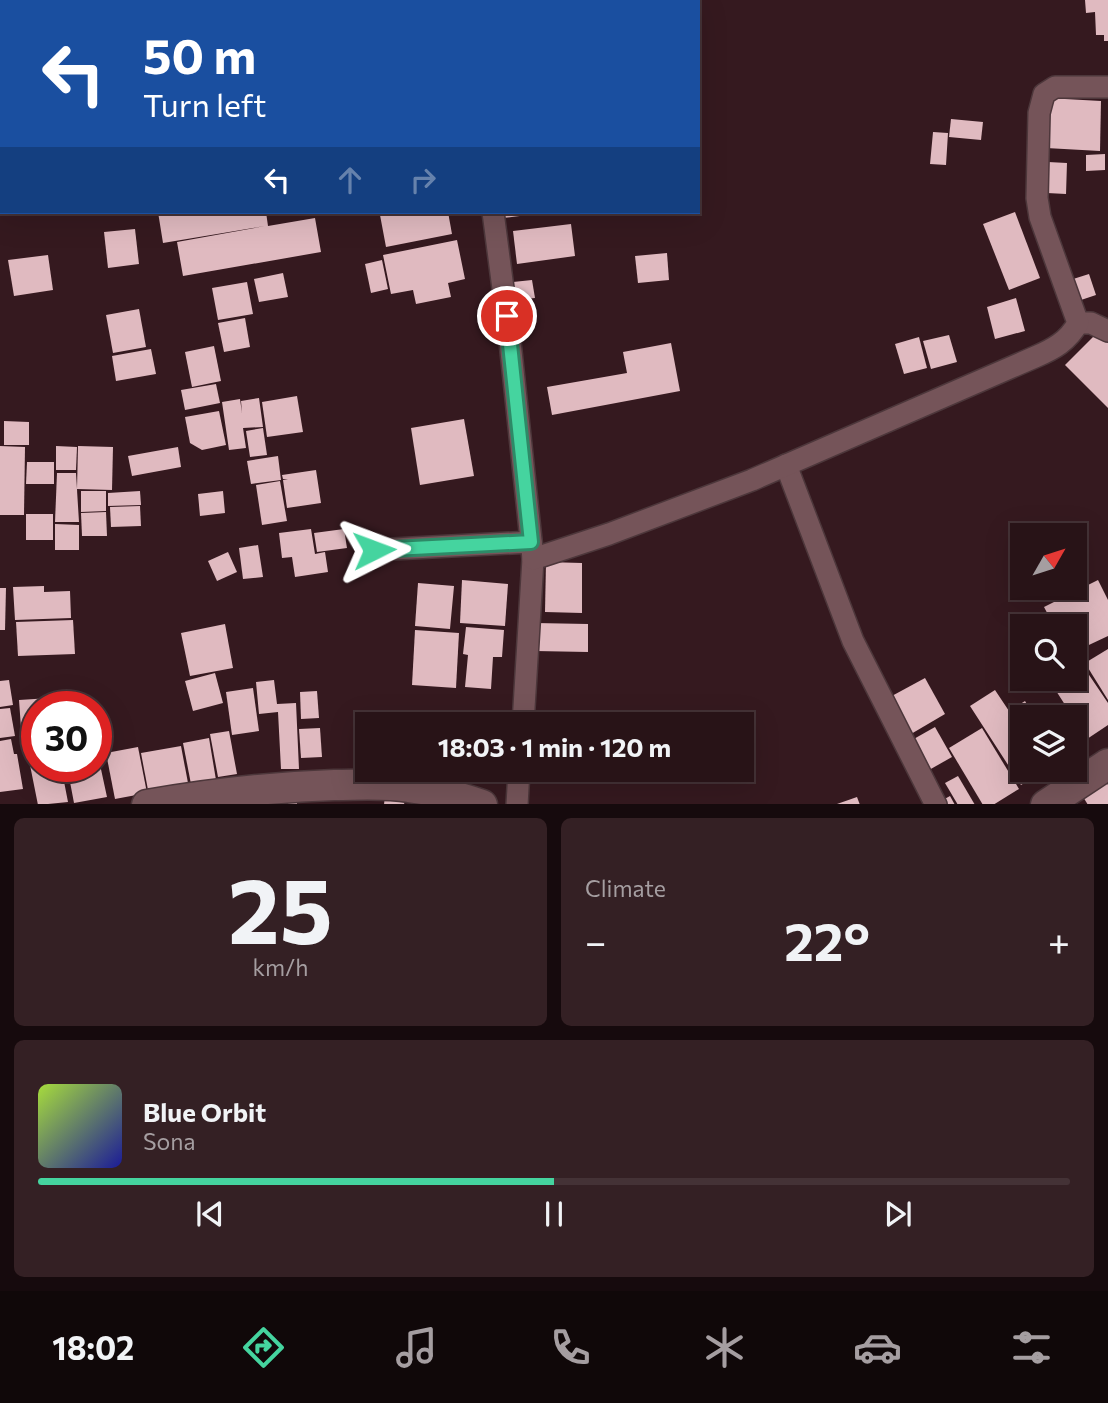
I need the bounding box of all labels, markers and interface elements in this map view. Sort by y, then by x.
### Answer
text: 50 m [143,24,256,84]
icon: left [28,28,119,119]
text: Turn left [143,84,267,124]
icon: left [258,161,296,199]
icon: ahead [331,161,369,199]
icon: right [404,161,442,199]
pin [477,286,537,346]
icon: arrive [488,297,526,335]
position arrow [337,513,411,587]
north arrow [1010,523,1087,600]
map controls [1010,523,1087,782]
button: search [1010,614,1087,691]
speed limit sign: 30 [21,691,112,782]
button: layers [1010,705,1087,782]
text: 18:03 · 1 min · 120 m [438,731,671,762]
text: 25 [228,851,333,963]
text: Climate [585,874,666,902]
text: 22° [784,908,870,972]
text: − [585,917,607,964]
text: + [1048,917,1070,964]
text: km/h [253,953,308,981]
text: Blue Orbit [143,1096,266,1127]
text: Sona [143,1127,195,1155]
icon: previous [191,1195,229,1233]
icon: pause [535,1195,573,1233]
icon: next [879,1195,917,1233]
icon: directions [239,1323,288,1372]
icon: music [392,1323,441,1372]
icon: phone [546,1323,595,1372]
icon: climate [700,1323,749,1372]
icon: car [853,1323,902,1372]
icon: filters [1007,1323,1056,1372]
text: 18:02 [52,1327,134,1367]

